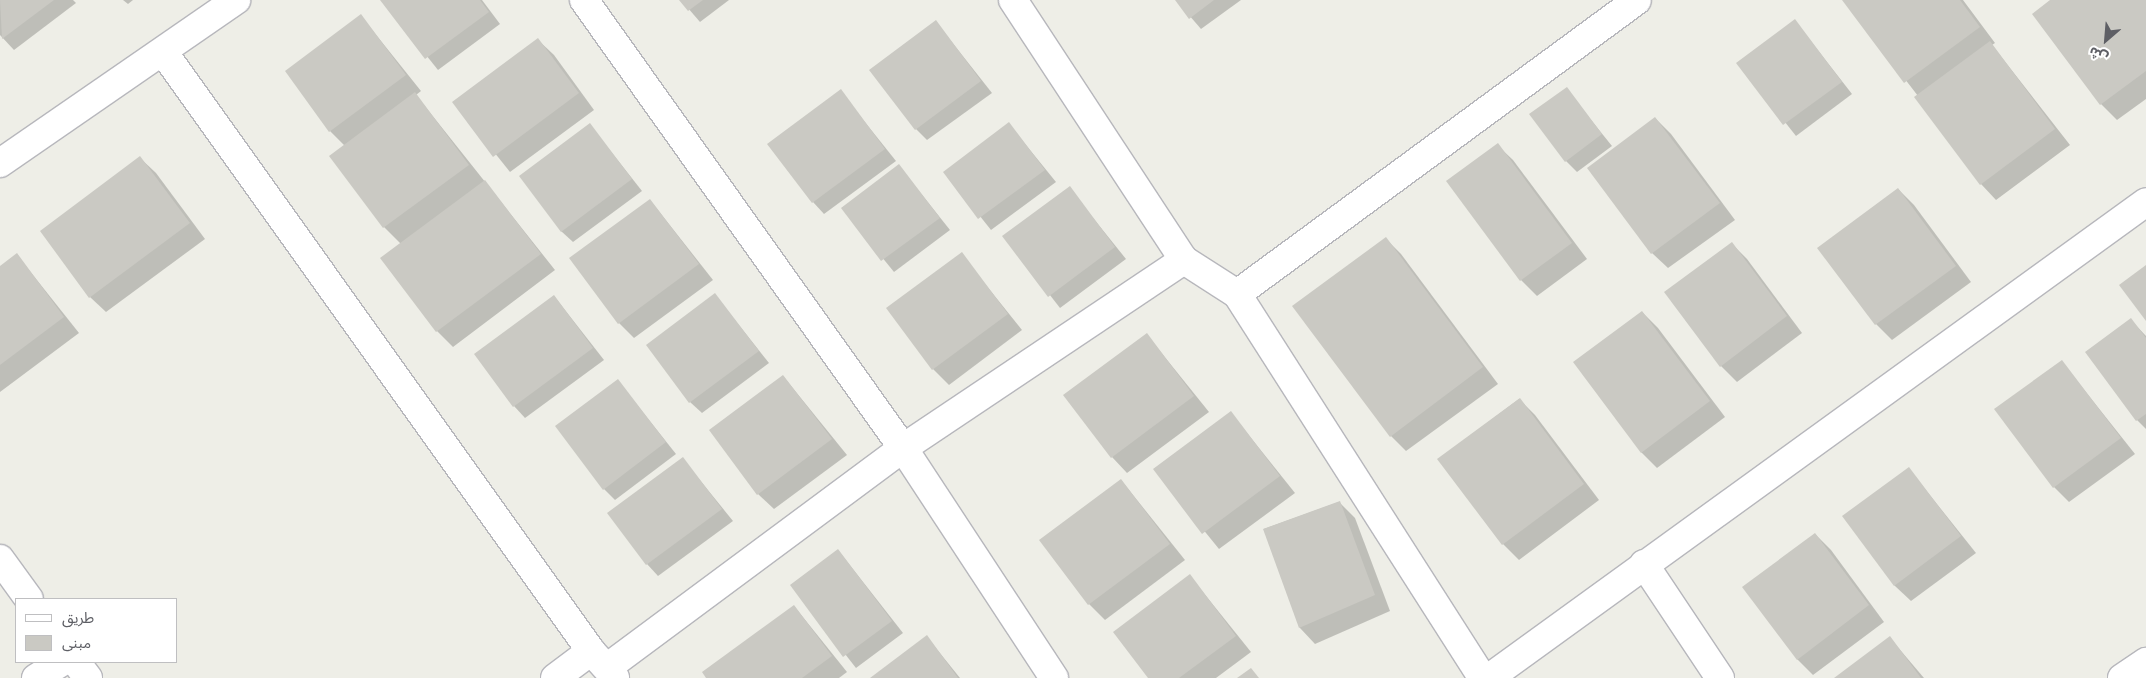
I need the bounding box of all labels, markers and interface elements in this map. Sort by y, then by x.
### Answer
north arrow [2081,15,2131,65]
text: ش [2087,42,2111,66]
legend [15,598,178,663]
text: طريق [62,610,94,629]
text: مبنى [62,635,91,654]

